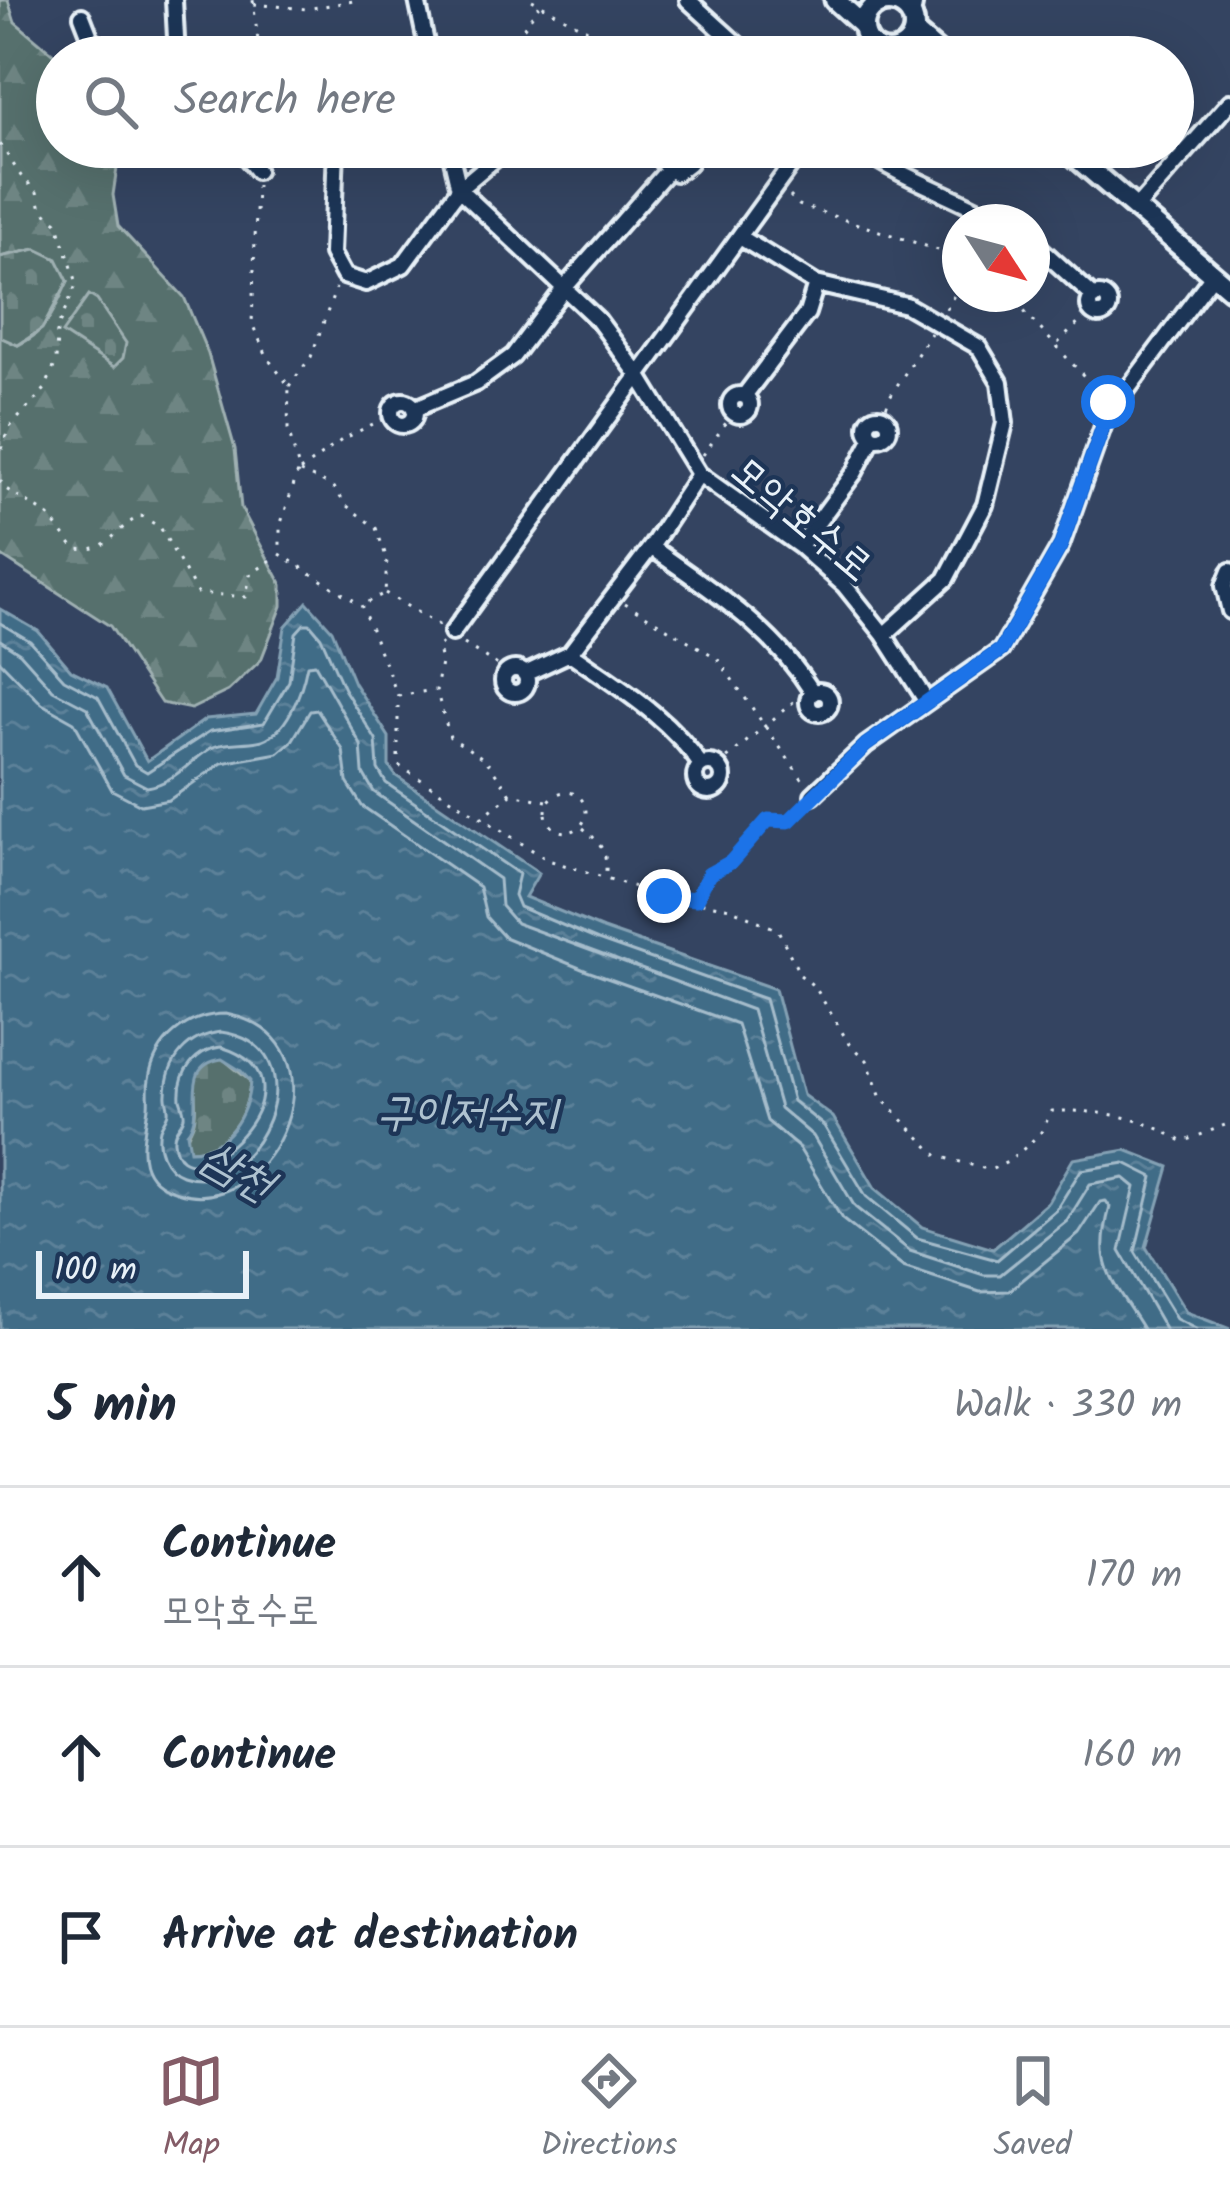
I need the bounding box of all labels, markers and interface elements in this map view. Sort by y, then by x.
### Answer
search box [36,36,1194,168]
text: Search here [174,66,396,138]
icon: search [78,69,144,135]
north arrow [942,204,1050,312]
route start [1081,375,1135,429]
street label: 모악호수로 [714,440,887,600]
route end [637,869,691,923]
water label: 구이저수지 [376,1079,562,1151]
water label: 삼천 [188,1123,290,1224]
scale bar [36,1245,249,1298]
text: 100 m [54,1245,137,1298]
text: 5 min [48,1367,177,1448]
text: Walk · 330 m [954,1376,1182,1438]
text: Continue [162,1510,336,1582]
icon: ahead [48,1544,114,1610]
text: 170 m [1086,1546,1182,1608]
text: 모악호수로 [162,1582,319,1644]
text: Continue [162,1721,336,1793]
icon: ahead [48,1724,114,1790]
text: 160 m [1082,1726,1182,1788]
text: Arrive at destination [162,1901,578,1973]
icon: arrive [48,1904,114,1970]
tab: Map [158,2048,224,2173]
tab: Directions [540,2048,677,2173]
tab: Saved [994,2048,1072,2173]

